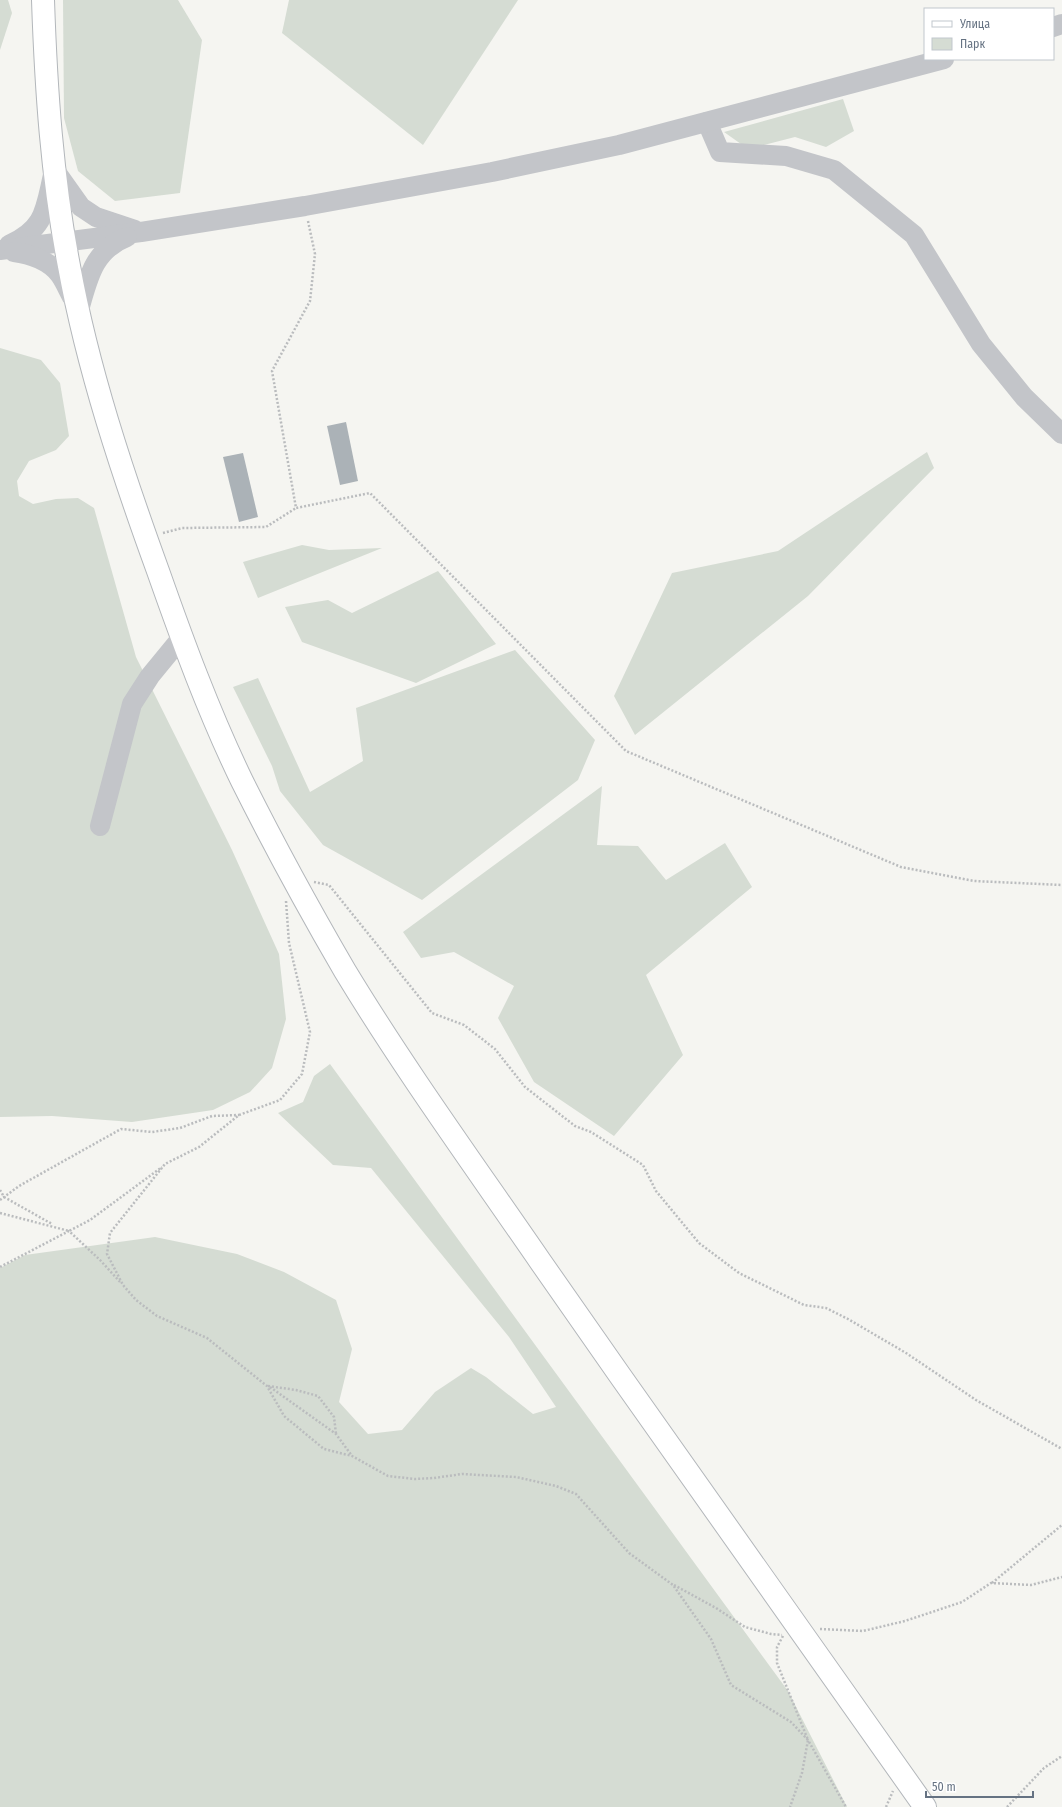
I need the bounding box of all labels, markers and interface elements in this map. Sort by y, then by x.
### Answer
legend [924,8,1054,60]
text: Улица [959,17,990,31]
text: Парк [960,37,986,51]
scale bar [926,1773,1033,1799]
text: 50 m [932,1780,956,1794]

